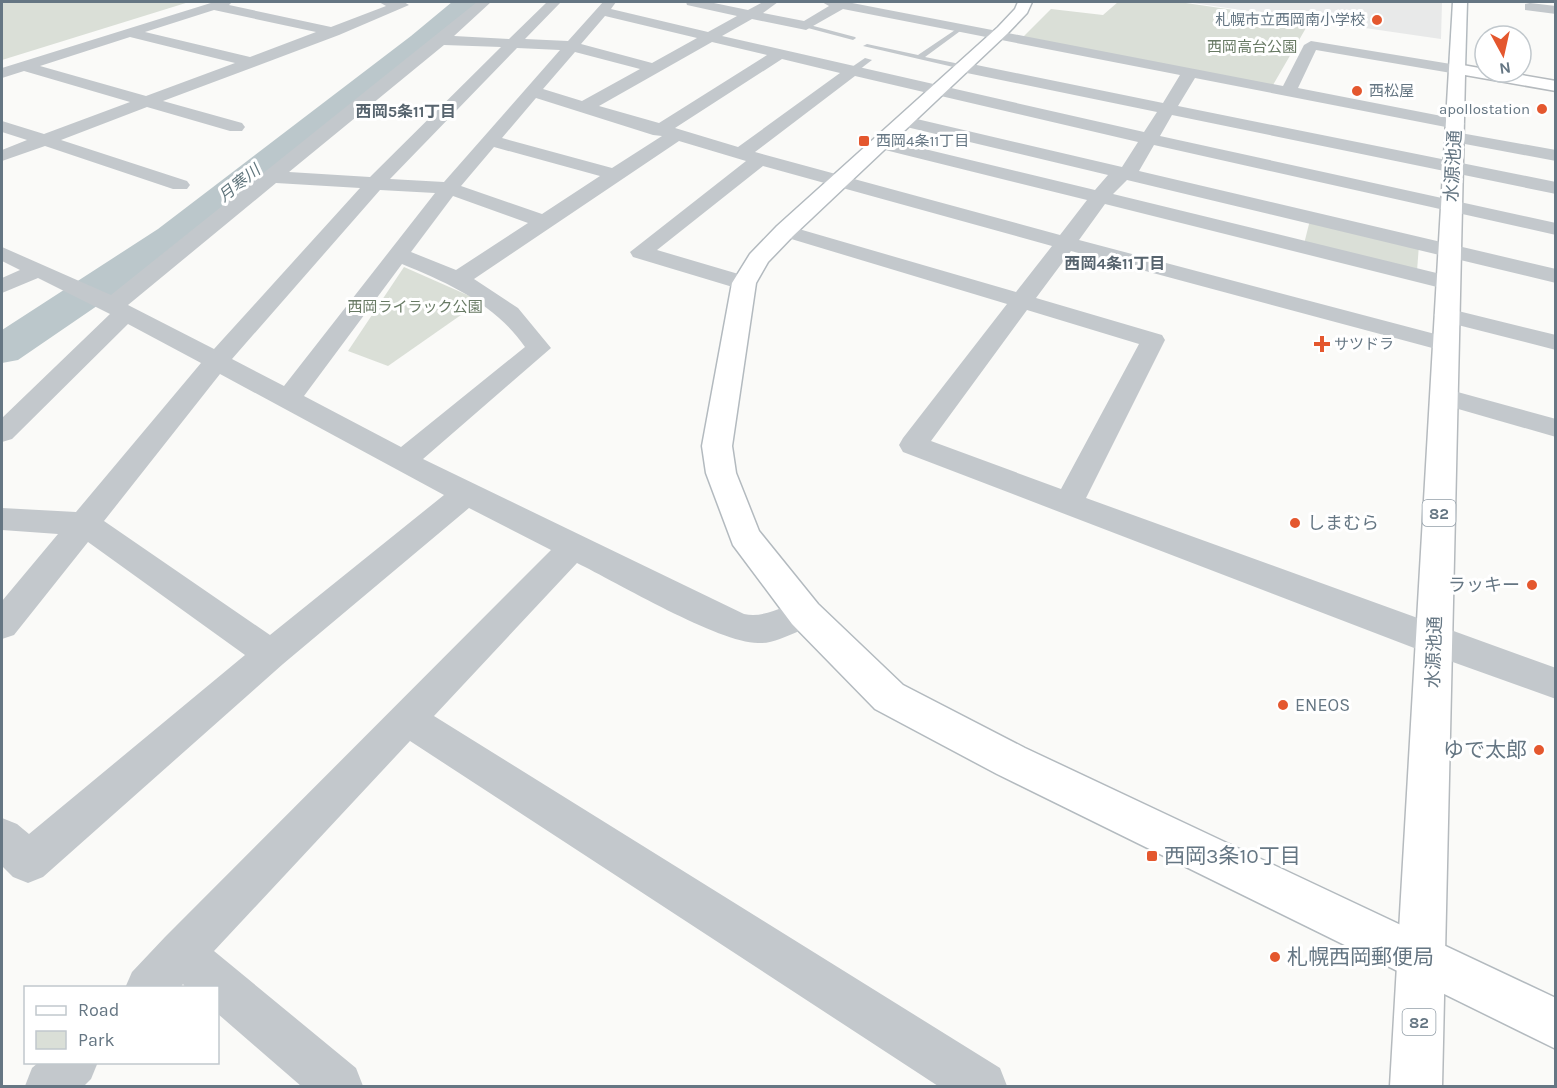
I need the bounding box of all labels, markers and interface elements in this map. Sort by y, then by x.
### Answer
place label: 札幌市立西岡南小学校 [1215,11,1365,29]
marker: 札幌市立西岡南小学校 [1370,13,1384,27]
north arrow [1473,24,1533,84]
park label: 西岡高台公園 [1207,38,1297,56]
text: N [1498,58,1512,79]
place label: 西松屋 [1369,82,1414,100]
marker: 西松屋 [1350,84,1364,98]
place label: apollostation [1439,100,1530,118]
district label: 西岡5条11丁目 [356,102,456,121]
marker: apollostation [1535,102,1549,116]
street label: 水源池通 [1440,129,1466,203]
place label: 西岡4条11丁目 [876,132,969,150]
marker: 西岡4条11丁目 [857,134,871,148]
water label: 月寒川 [214,159,265,205]
district label: 西岡4条11丁目 [1065,254,1165,273]
park label: 西岡ライラック公園 [347,298,483,316]
place label: サツドラ [1334,335,1394,353]
marker: サツドラ [1315,337,1329,351]
road number: 82 [1422,500,1456,526]
place label: しまむら [1307,512,1379,534]
marker: しまむら [1288,516,1302,530]
place label: ラッキー [1448,574,1520,596]
marker: ラッキー [1525,578,1539,592]
street label: 水源池通 [1422,616,1446,688]
place label: ENEOS [1295,694,1350,716]
marker: ENEOS [1276,698,1290,712]
place label: ゆで太郎 [1443,738,1527,762]
marker: ゆで太郎 [1532,743,1546,757]
place label: 西岡3条10丁目 [1164,844,1301,868]
marker: 西岡3条10丁目 [1145,849,1159,863]
place label: 札幌西岡郵便局 [1287,945,1434,969]
marker: 札幌西岡郵便局 [1268,950,1282,964]
legend [24,986,219,1064]
text: Road [78,999,119,1021]
road number: 82 [1402,1009,1436,1035]
text: Park [78,1029,115,1051]

